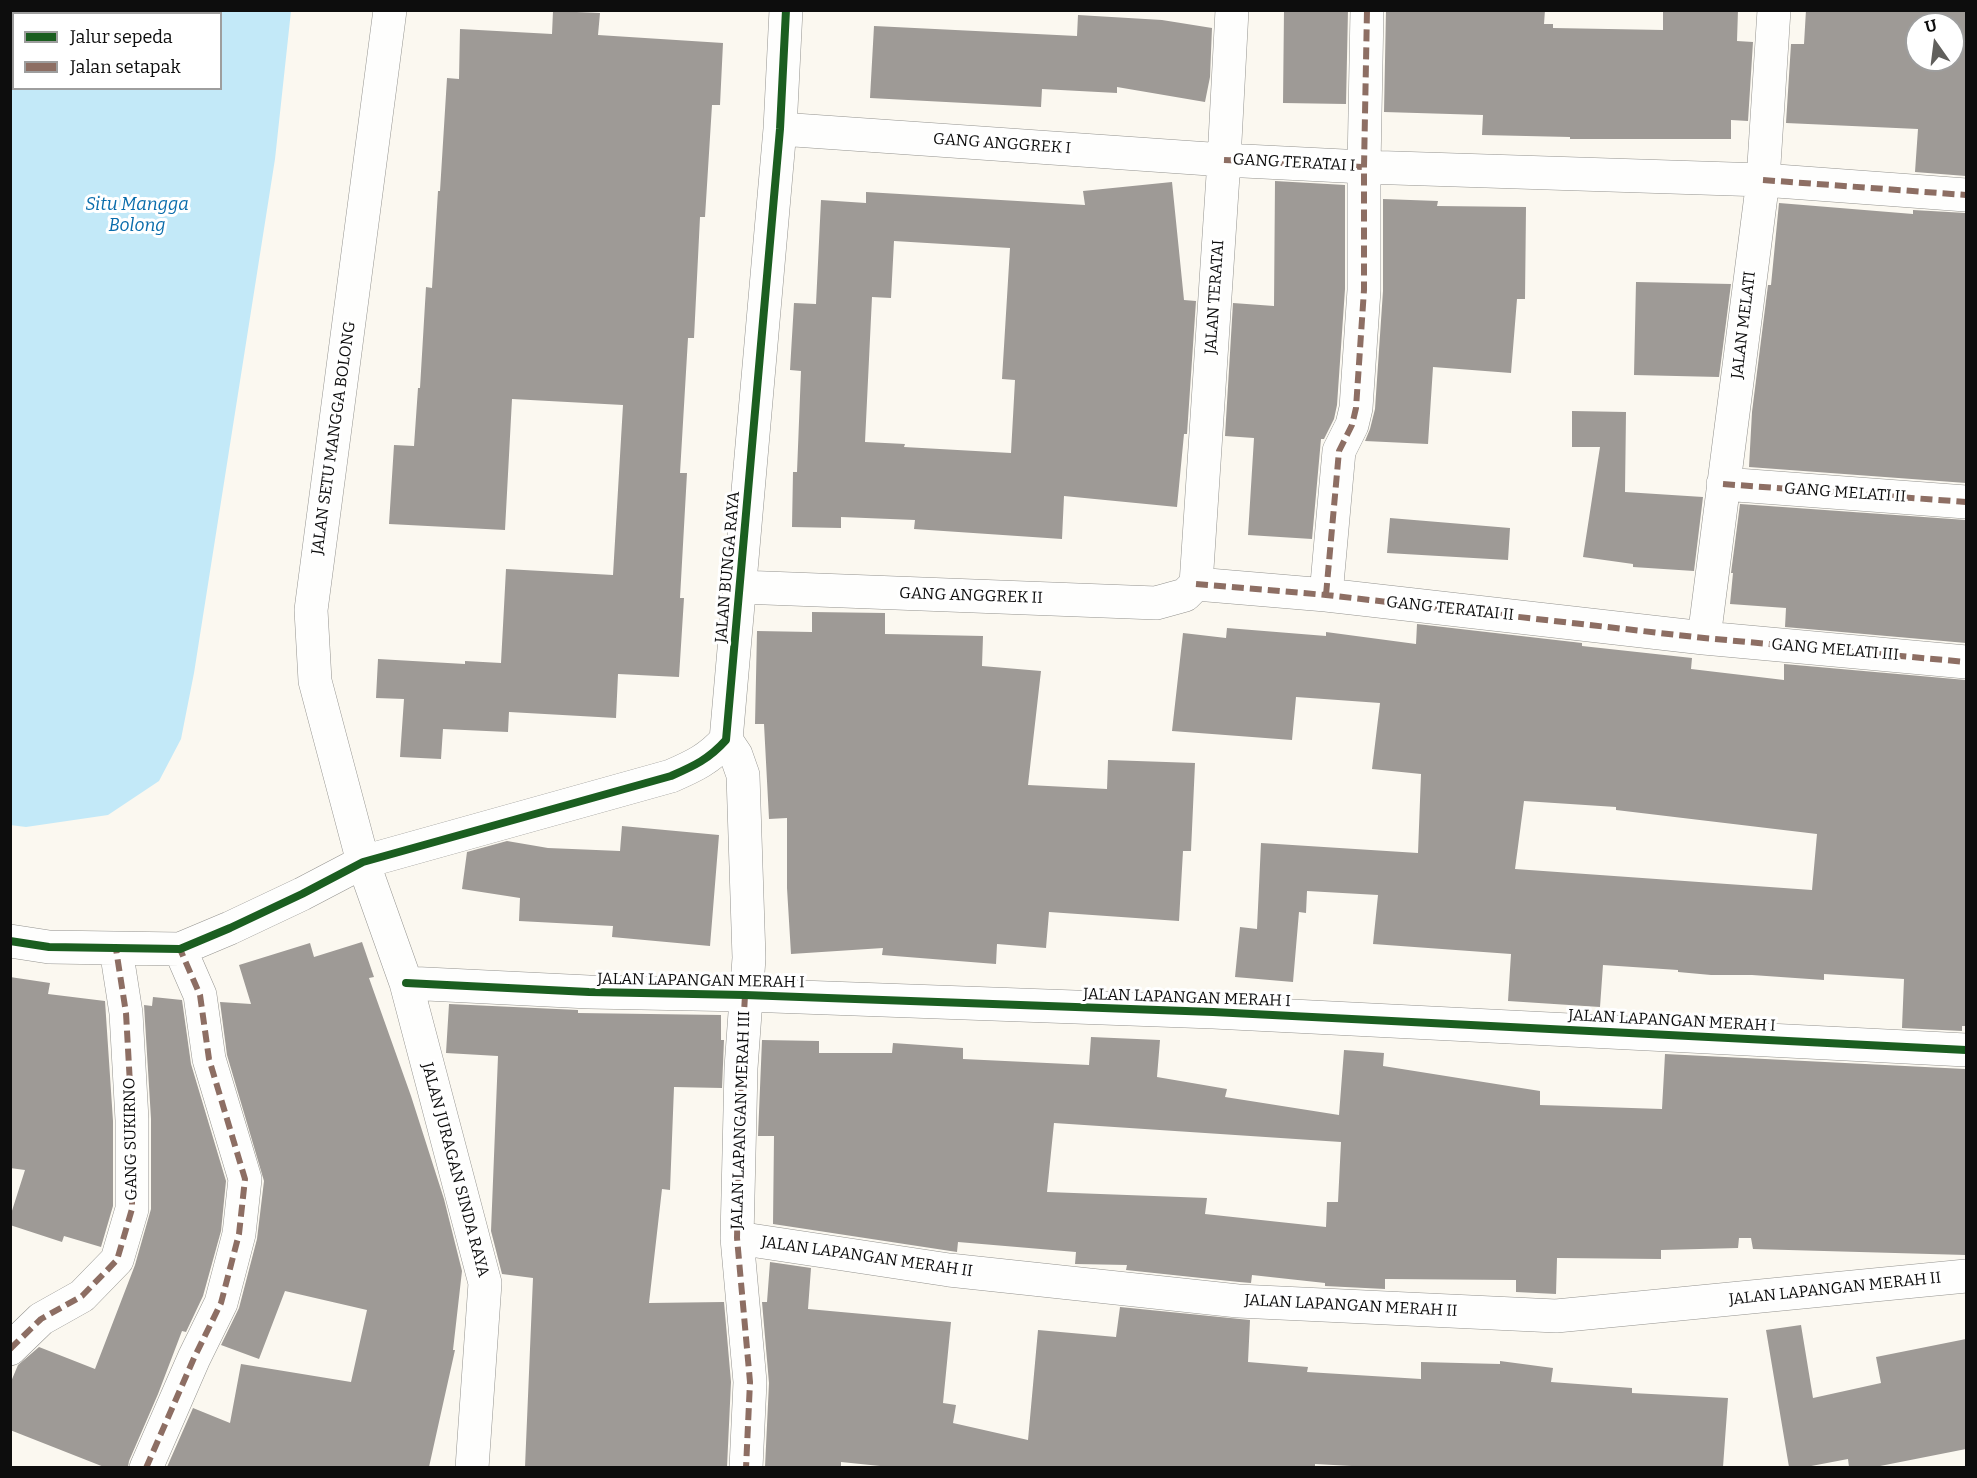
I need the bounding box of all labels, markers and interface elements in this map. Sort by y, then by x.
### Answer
legend [12,12,222,90]
north arrow [1905,12,1965,72]
text: U [1923,15,1939,37]
text: Jalur sepeda [70,26,173,48]
text: Jalan setapak [70,56,181,78]
street label: GANG ANGGREK I [933,130,1071,158]
street label: GANG TERATAI I [1232,150,1356,176]
water label: Situ Mangga Bolong [85,194,189,236]
street label: JALAN TERATAI [1201,239,1229,355]
street label: JALAN MELATI [1728,270,1760,380]
street label: JALAN SETU MANGGA BOLONG [308,320,360,556]
street label: GANG MELATI II [1783,479,1907,507]
street label: JALAN BUNGA RAYA [712,490,744,644]
street label: GANG ANGGREK II [899,584,1043,608]
street label: GANG TERATAI II [1385,593,1515,625]
street label: GANG MELATI III [1771,635,1899,665]
street label: JALAN LAPANGAN MERAH I [597,970,805,992]
street label: JALAN LAPANGAN MERAH I [1083,985,1291,1011]
street label: JALAN LAPANGAN MERAH I [1568,1006,1776,1036]
street label: JALAN LAPANGAN MERAH III [728,1010,754,1230]
street label: JALAN JURAGAN SINDA RAYA [417,1061,493,1279]
street label: GANG SUKIRNO [120,1077,142,1201]
street label: JALAN LAPANGAN MERAH II [760,1233,974,1281]
street label: JALAN LAPANGAN MERAH II [1728,1268,1942,1310]
street label: JALAN LAPANGAN MERAH II [1244,1291,1458,1321]

